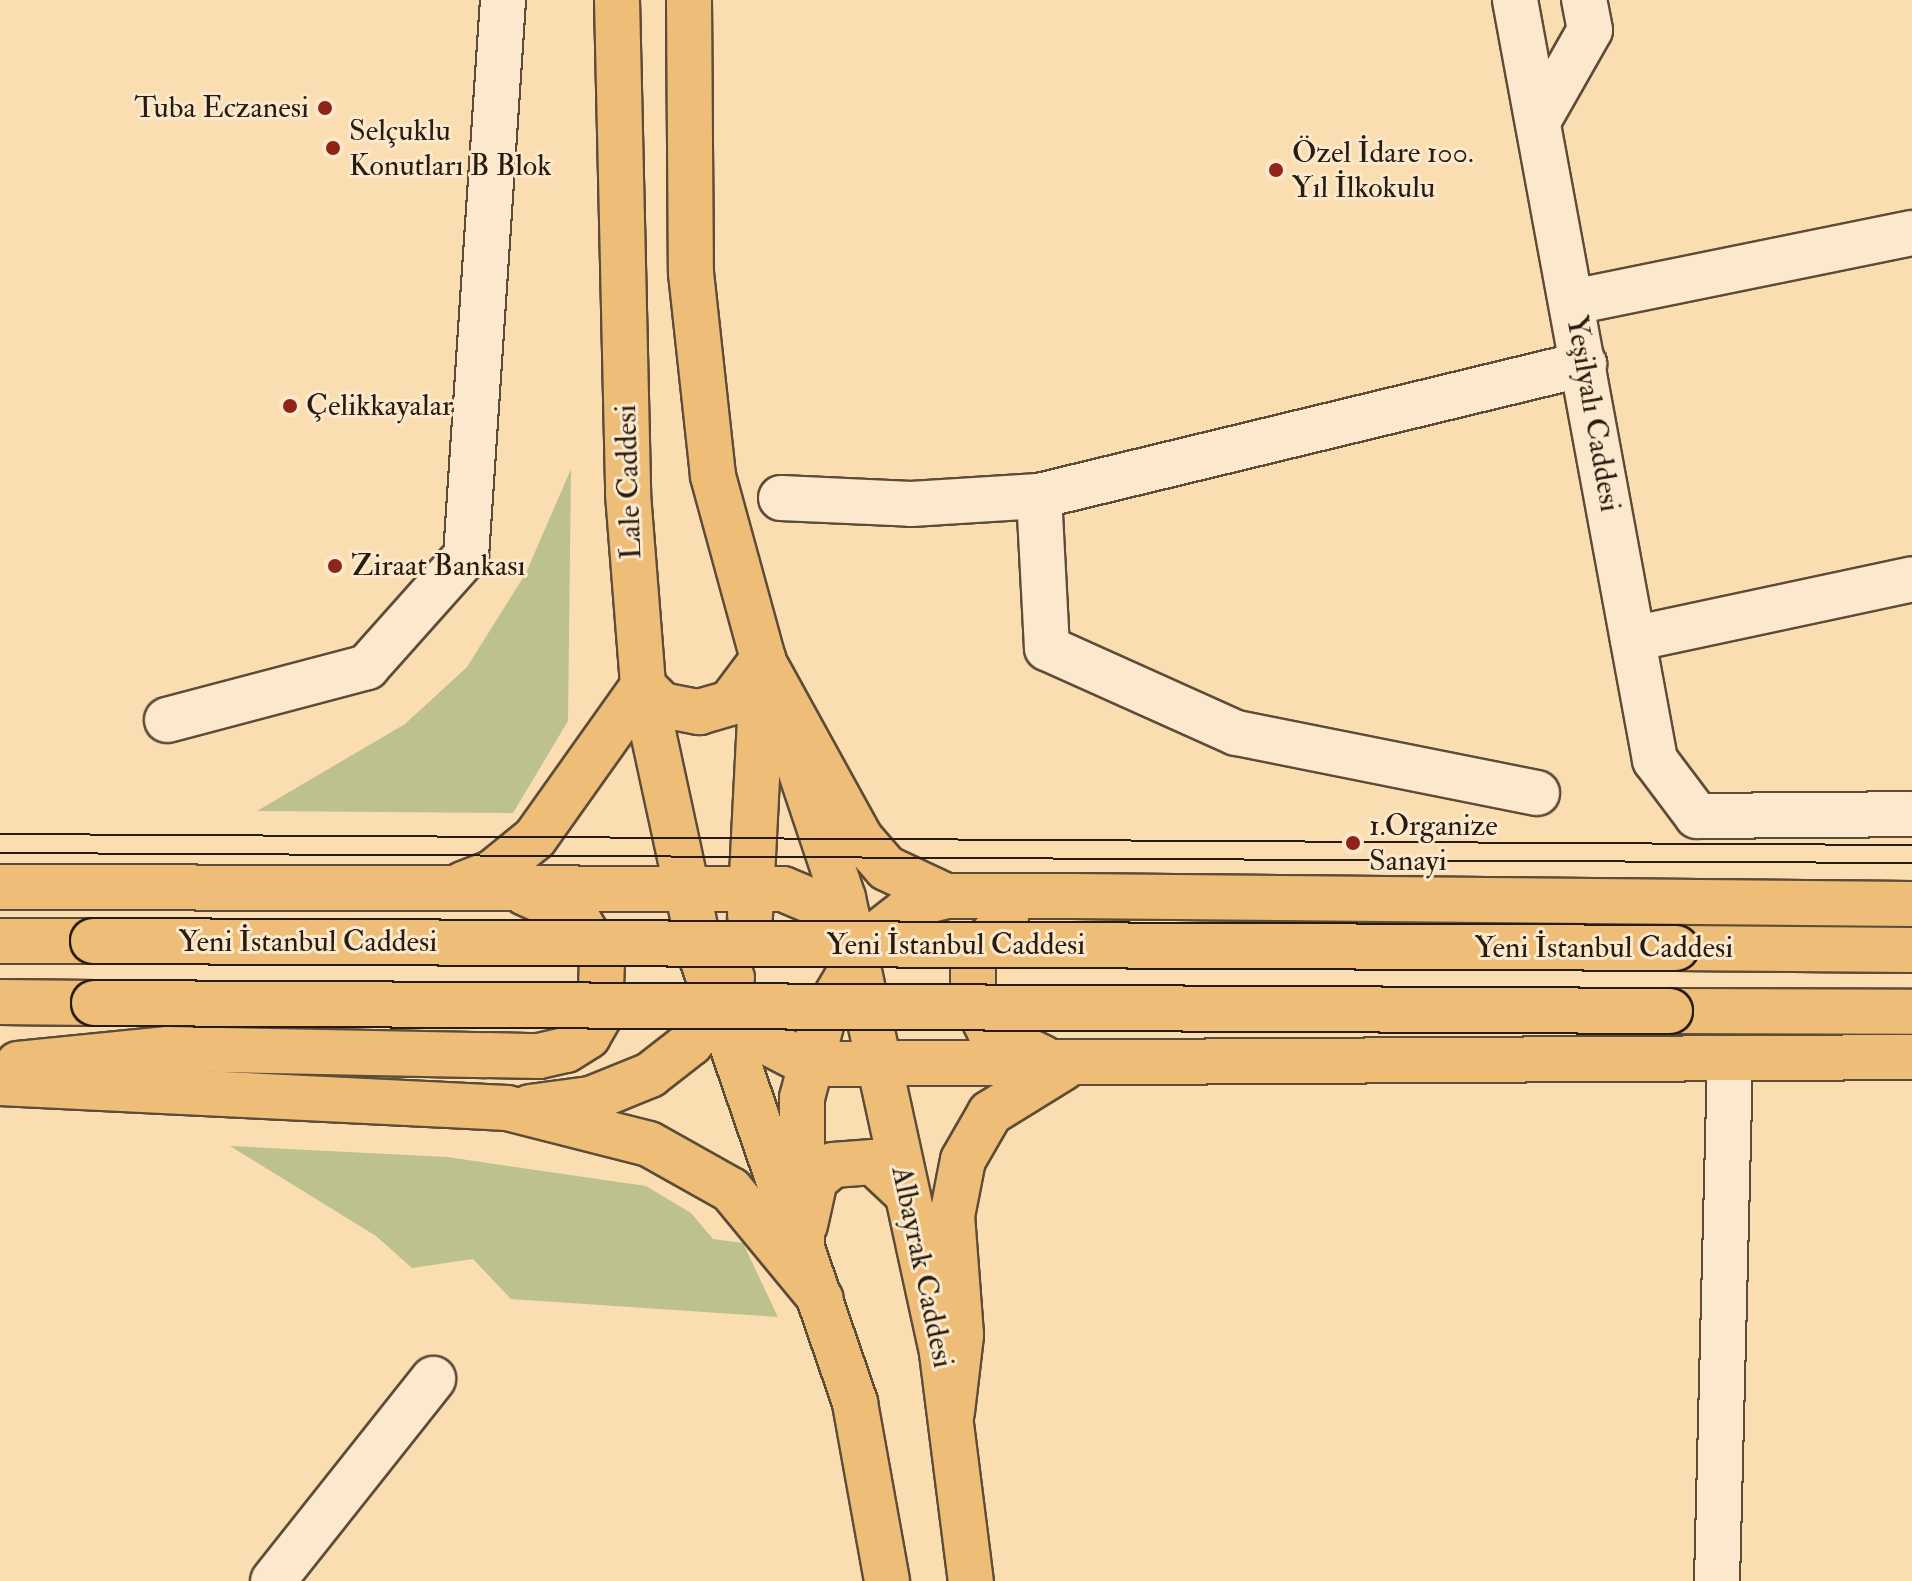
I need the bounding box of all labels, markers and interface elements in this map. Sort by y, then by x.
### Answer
place label: Tuba Eczanesi [134,90,309,126]
marker: Tuba Eczanesi [316,99,334,117]
place label: Selçuklu Konutları B Blok [349,113,552,184]
place label: Özel İdare 100. Yıl İlkokulu [1292,135,1474,206]
marker: Selçuklu Konutları B Blok [324,139,342,157]
marker: Özel İdare 100. Yıl İlkokulu [1267,161,1285,179]
street label: Yeşilyalı Caddesi [1558,313,1628,515]
place label: Çelikkayalar [306,388,453,424]
marker: Çelikkayalar [281,397,299,415]
street label: Lale Caddesi [608,404,650,560]
place label: Ziraat Bankası [351,548,526,584]
marker: Ziraat Bankası [326,557,344,575]
place label: 1.Organize Sanayi [1369,808,1498,878]
marker: 1.Organize Sanayi [1344,834,1362,852]
street label: Yeni İstanbul Caddesi [179,924,437,960]
street label: Yeni İstanbul Caddesi [827,927,1085,963]
street label: Yeni İstanbul Caddesi [1475,930,1733,966]
street label: Albayrak Caddesi [883,1163,961,1371]

